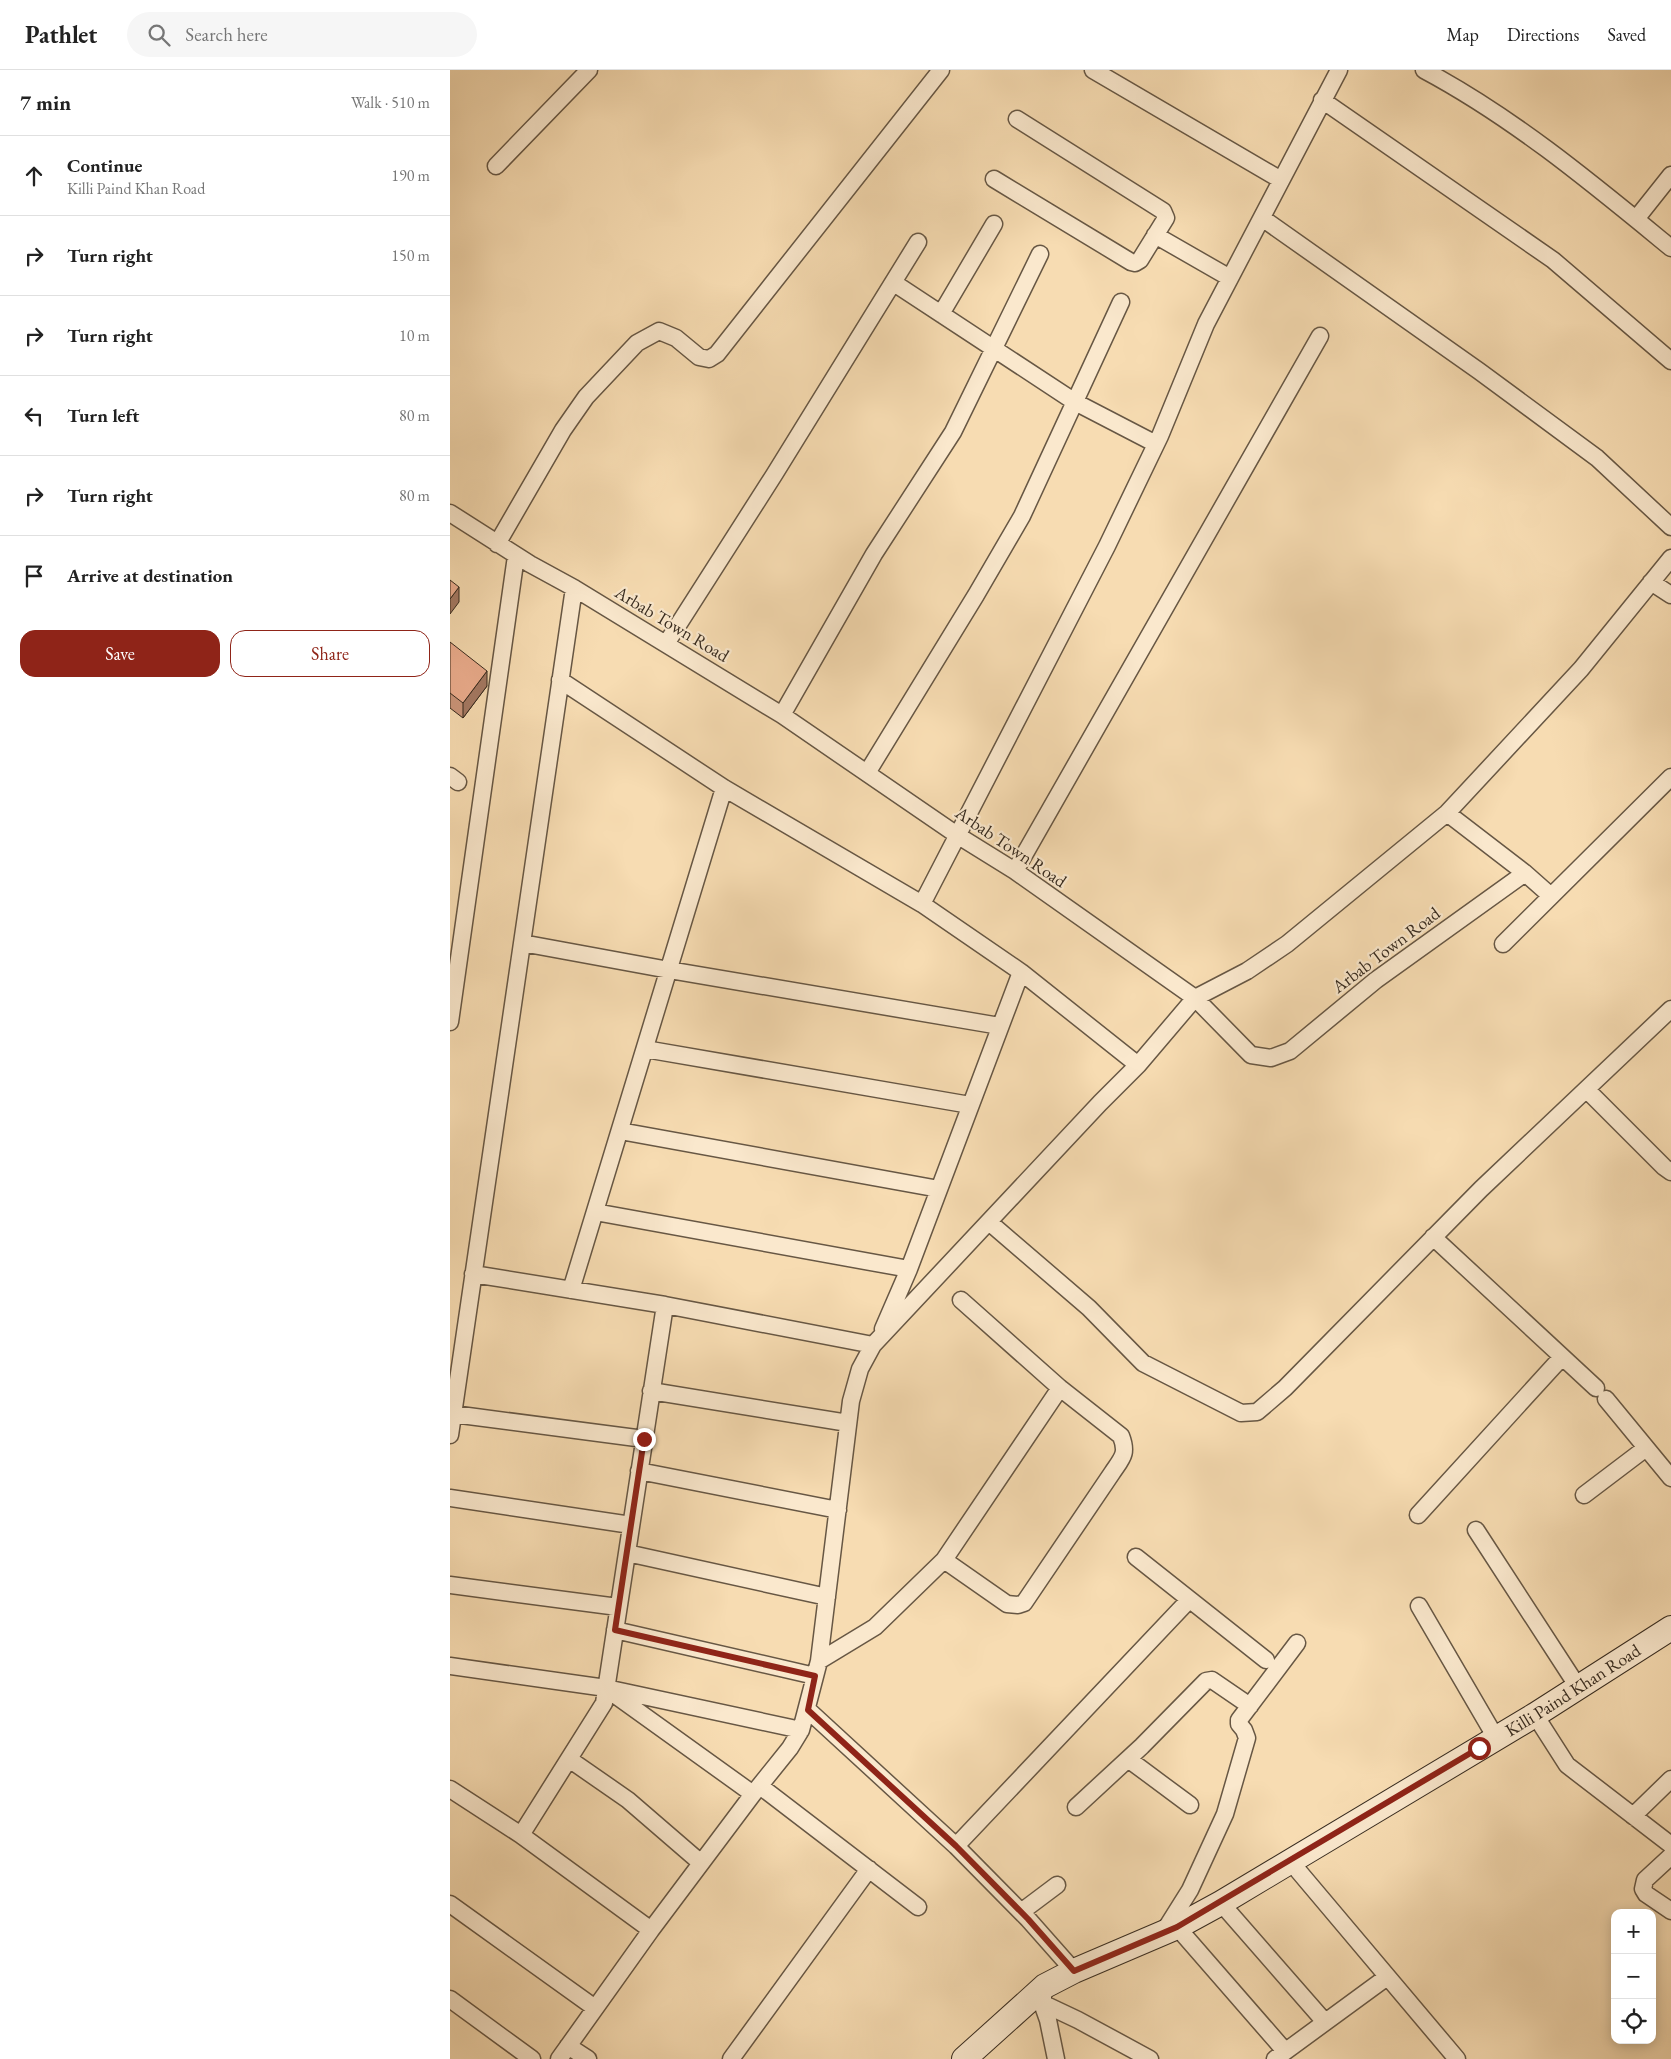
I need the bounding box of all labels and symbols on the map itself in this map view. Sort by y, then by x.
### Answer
street label: Arbab Town Road [610,580,734,667]
street label: Arbab Town Road [950,800,1072,893]
street label: Arbab Town Road [1326,901,1445,998]
route end [633,1428,656,1451]
street label: Killi Paind Khan Road [1501,1638,1645,1741]
route start [1468,1737,1491,1760]

